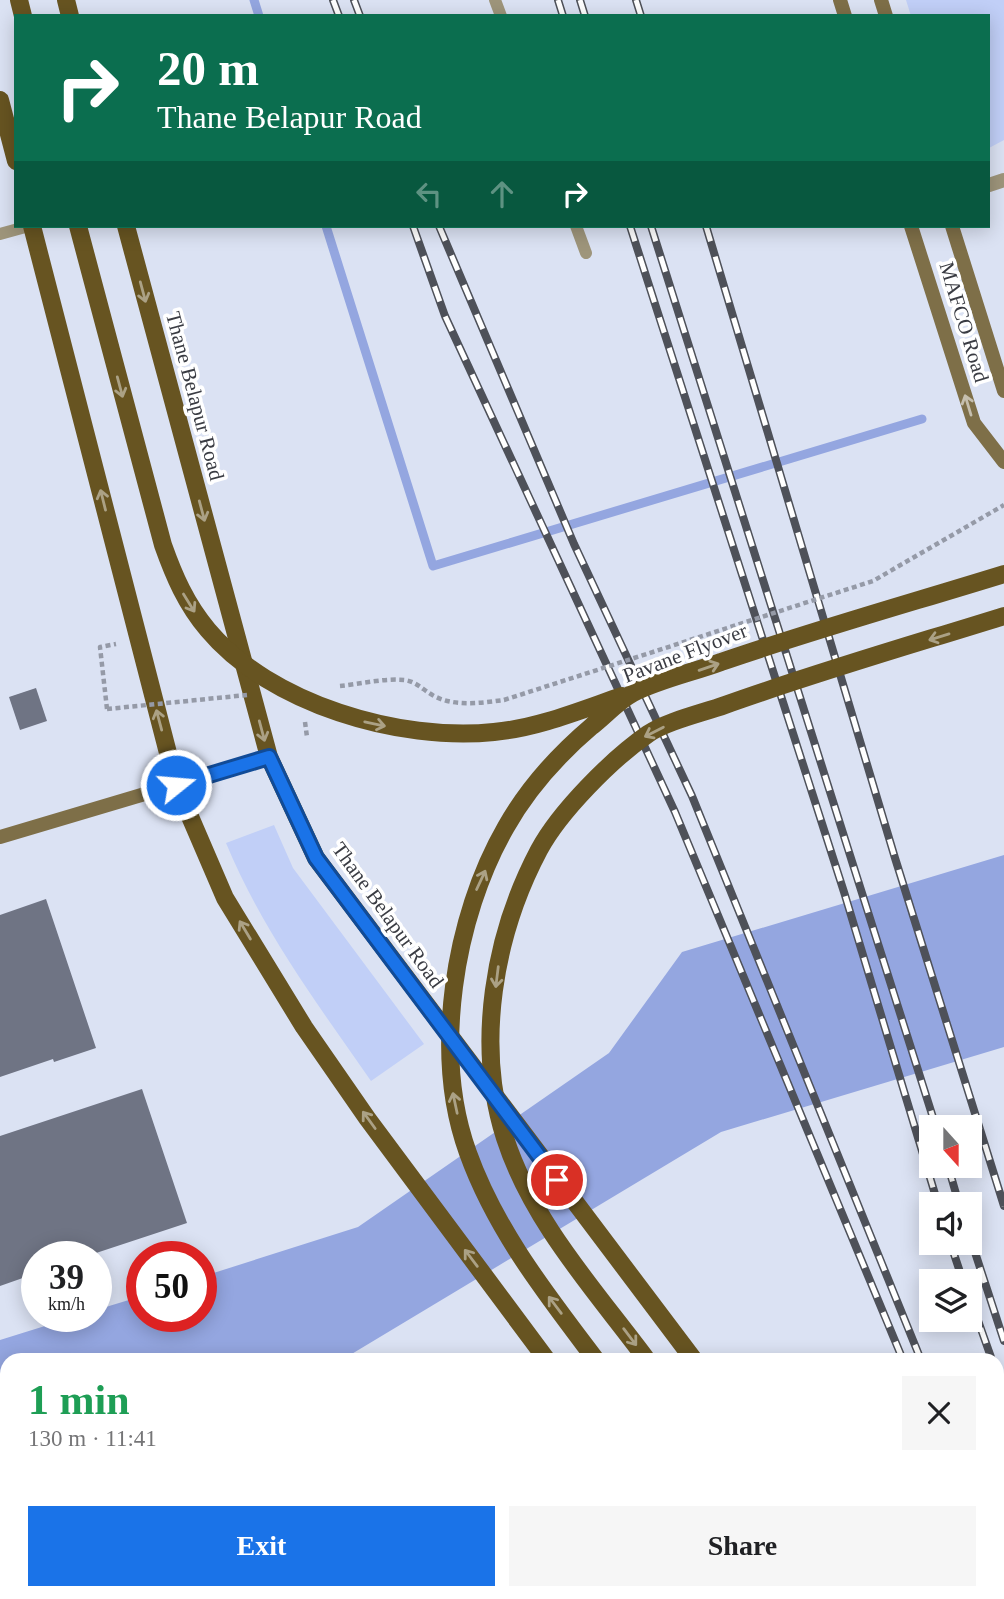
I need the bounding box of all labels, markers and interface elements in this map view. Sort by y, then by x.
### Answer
text: 20 m [157,41,259,96]
icon: right [42,42,133,133]
text: Thane Belapur Road [157,99,422,135]
icon: left [410,175,448,213]
icon: ahead [483,175,521,213]
icon: right [556,175,594,213]
street label: MAFCO Road [934,259,994,385]
one-way arrow [138,281,151,303]
street label: Thane Belapur Road [161,309,229,484]
one-way arrow [114,375,127,397]
one-way arrow [961,394,974,416]
one-way arrow [96,489,109,512]
one-way arrow [197,500,210,522]
one-way arrow [182,592,196,612]
street label: Pavane Flyover [619,618,751,688]
one-way arrow [928,631,950,644]
one-way arrow [698,660,720,673]
one-way arrow [152,709,165,731]
one-way arrow [363,717,386,731]
one-way arrow [256,719,269,742]
one-way arrow [644,726,665,740]
position arrow [139,748,213,822]
street label: Thane Belapur Road [327,838,449,993]
one-way arrow [474,870,488,891]
one-way arrow [237,921,251,941]
one-way arrow [490,965,503,988]
one-way arrow [448,1093,461,1115]
one-way arrow [362,1111,377,1130]
north arrow [919,1115,982,1178]
map controls [919,1115,982,1332]
pin [527,1150,587,1210]
icon: arrive [538,1161,576,1199]
button: sound [919,1192,982,1255]
speed limit sign: 50 [126,1241,217,1332]
one-way arrow [464,1248,479,1267]
text: 39 [49,1258,84,1297]
button: layers [919,1269,982,1332]
text: km/h [48,1294,85,1314]
one-way arrow [548,1296,563,1315]
one-way arrow [623,1327,637,1346]
button: close [902,1376,976,1450]
text: 1 min [28,1377,130,1423]
text: 130 m · 11:41 [28,1426,157,1451]
button: Exit [28,1506,495,1586]
button: Share [509,1506,976,1586]

